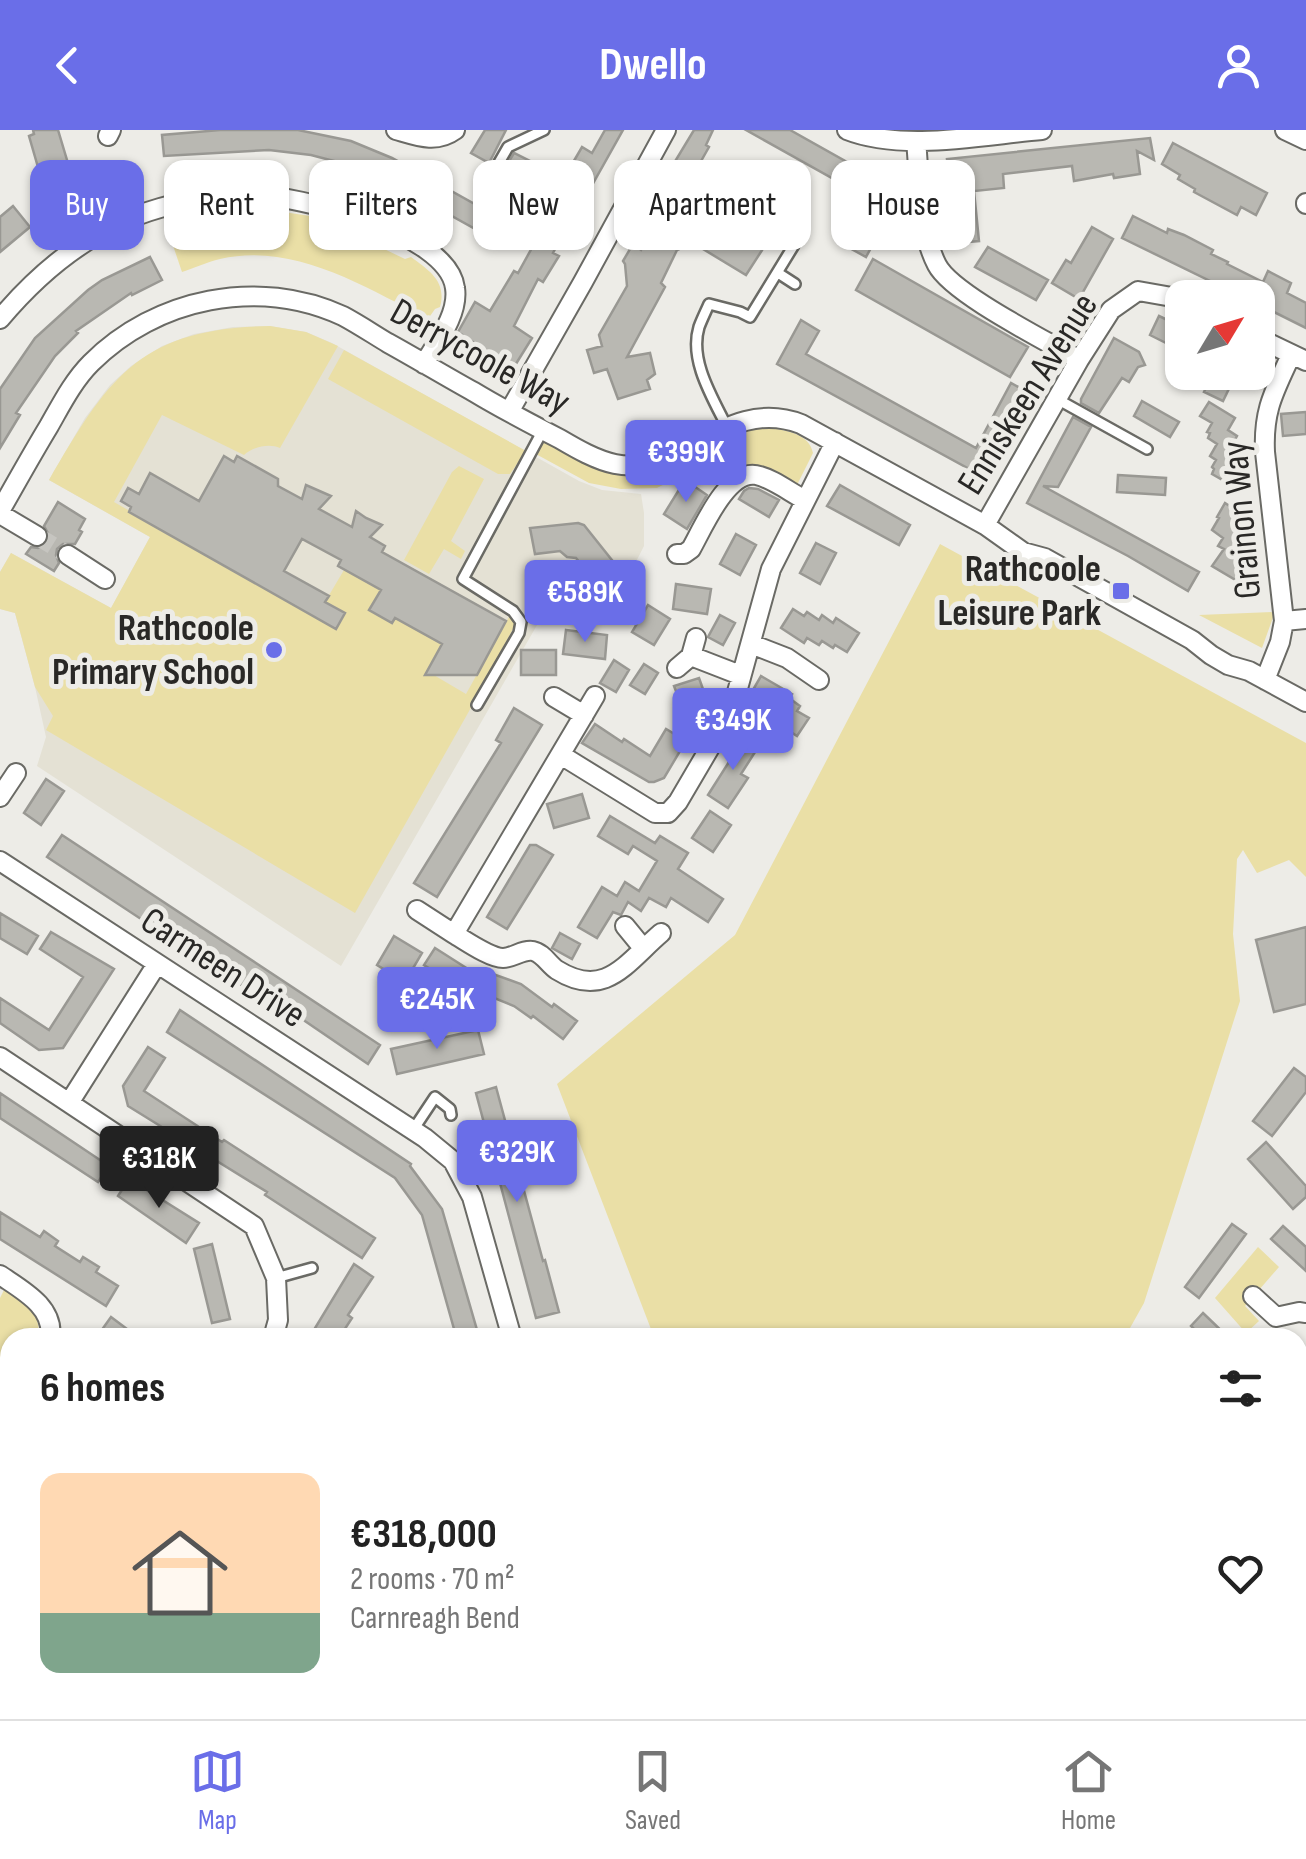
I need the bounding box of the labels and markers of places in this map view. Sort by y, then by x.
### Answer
pin: €399K [616,420,756,505]
place label: Rathcoole Leisure Park [938,547,1101,636]
pin: €589K [515,560,655,645]
marker: Rathcoole Leisure Park [1110,580,1132,602]
place label: Rathcoole Primary School [52,606,254,695]
marker: Rathcoole Primary School [263,639,285,661]
pin: €349K [663,688,803,773]
pin: €245K [367,967,507,1052]
pin: €329K [447,1120,587,1205]
pin: €318K [89,1126,229,1211]

